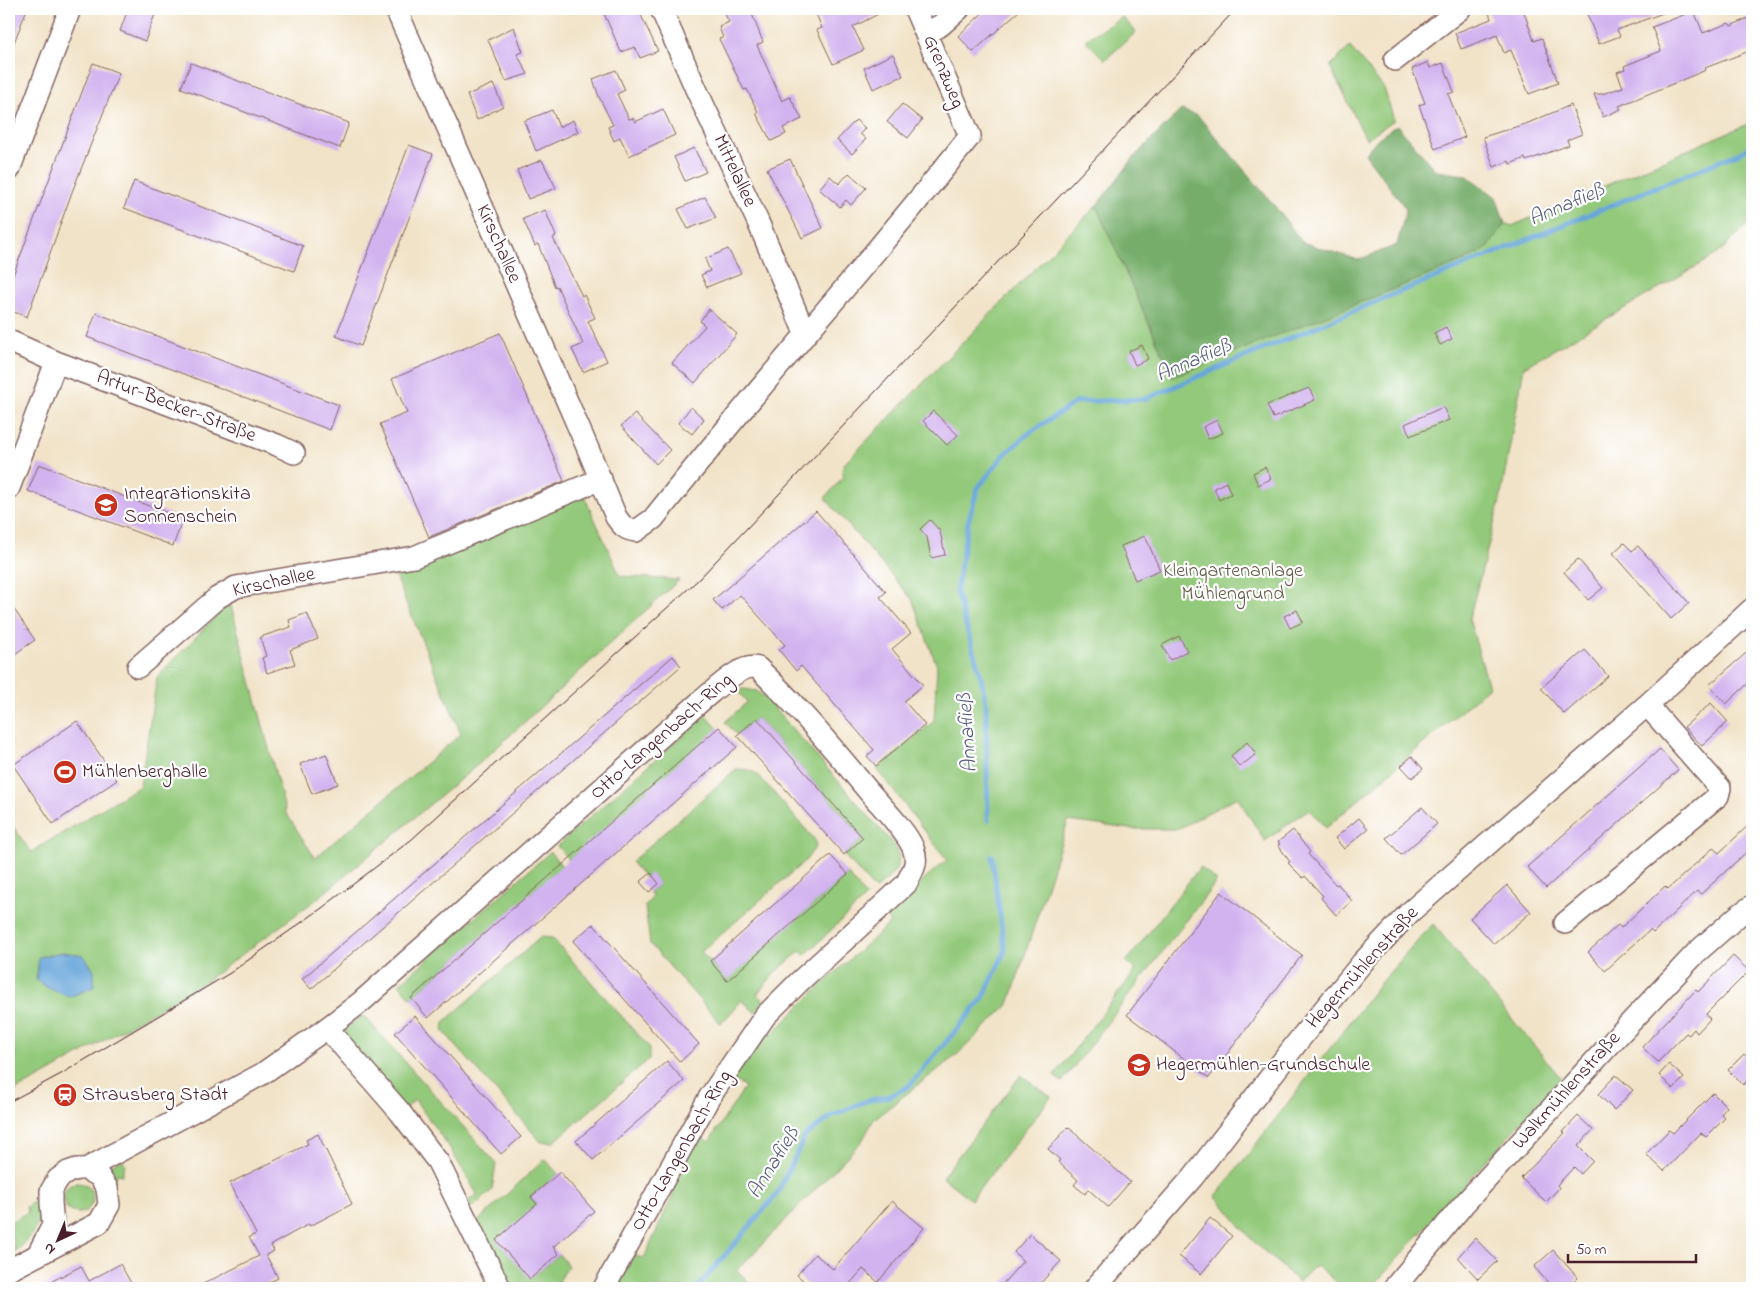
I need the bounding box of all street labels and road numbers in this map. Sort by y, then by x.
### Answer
street label: Grenzweg [914,31,971,114]
street label: Mittelallee [705,130,763,212]
street label: Kirschallee [468,200,528,288]
street label: Artur-Becker-Straße [92,363,260,451]
street label: Kirschallee [230,560,318,606]
street label: Otto-Langenbach-Ring [584,667,741,808]
street label: Hegermühlenstraße [1300,900,1427,1037]
street label: Walkmühlenstraße [1506,1025,1628,1157]
street label: Otto-Langenbach-Ring [624,1065,741,1237]

